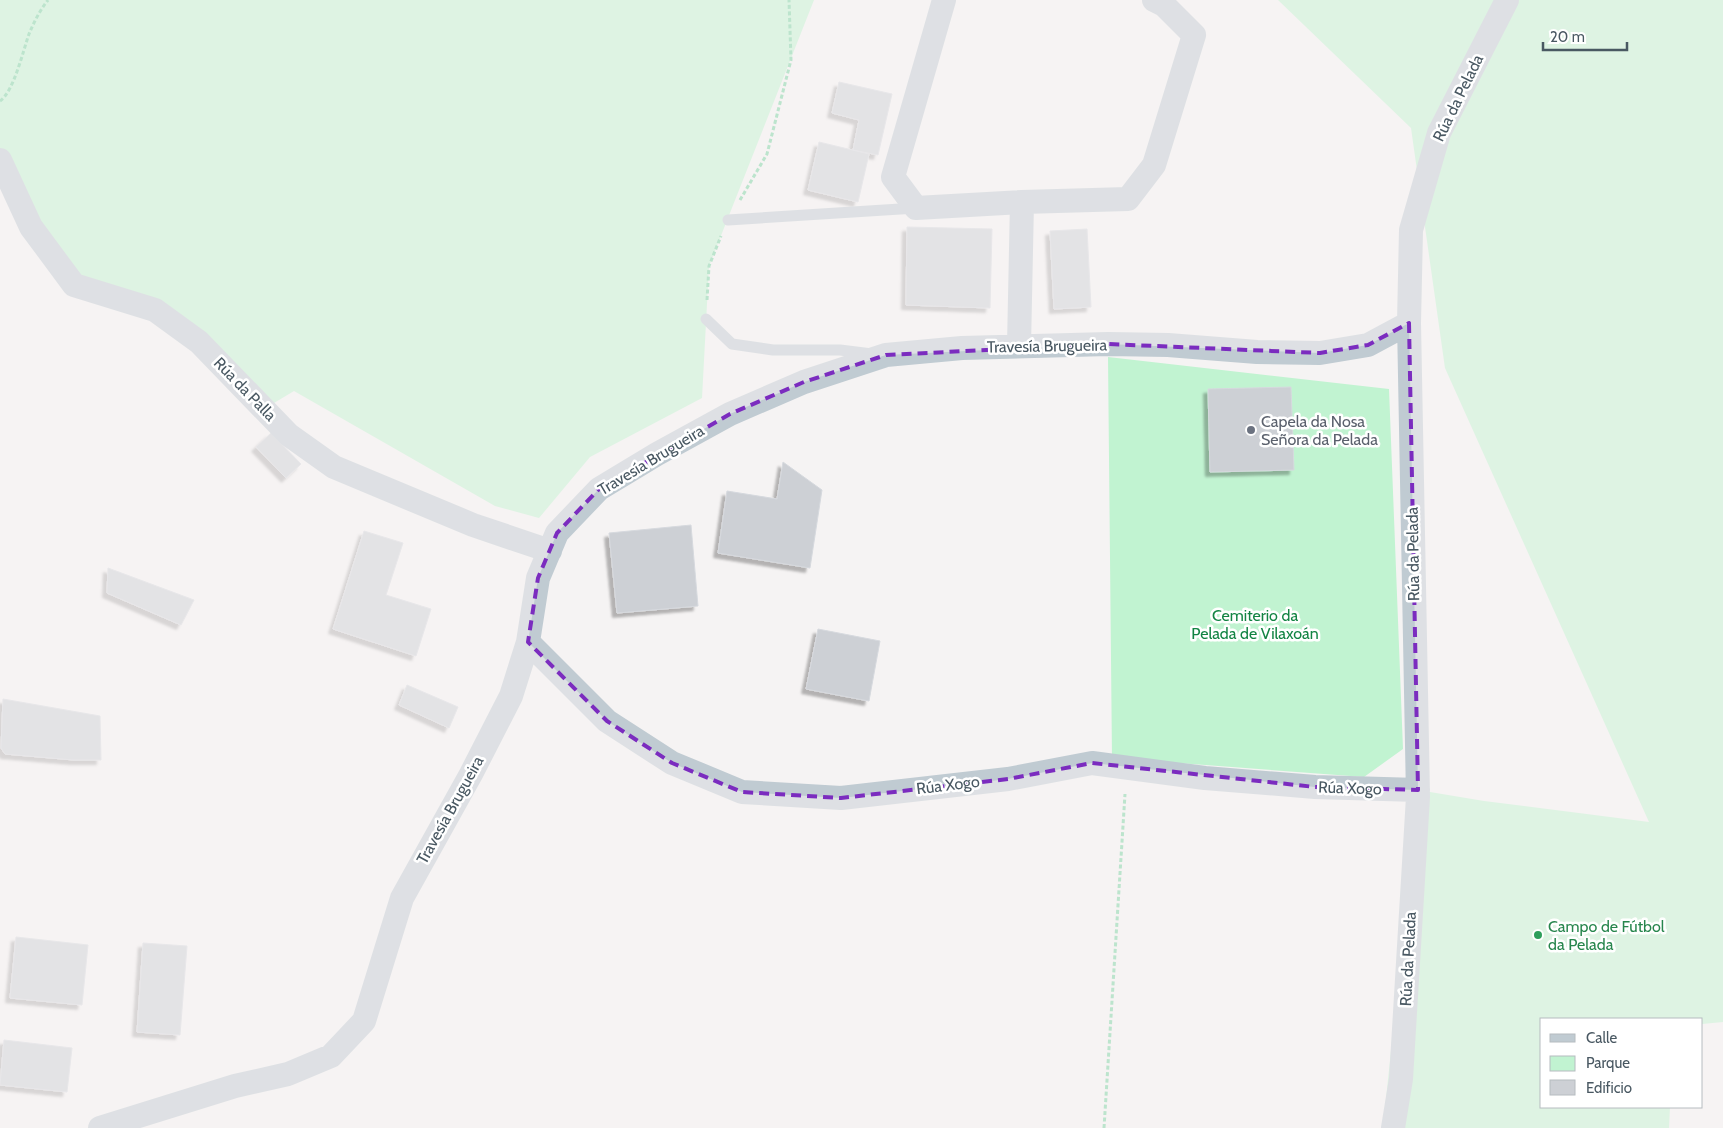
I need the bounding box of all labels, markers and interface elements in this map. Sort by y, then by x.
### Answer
scale bar [1543,20,1627,52]
text: 20 m [1550,28,1585,46]
street label: Rúa da Pelada [1429,51,1487,145]
street label: Travesía Brugueira [987,335,1108,357]
street label: Rúa da Palla [210,353,280,425]
place label: Capela da Nosa Señora da Pelada [1261,412,1378,449]
street label: Travesía Brugueira [595,421,708,499]
marker: Capela da Nosa Señora da Pelada [1245,424,1257,436]
street label: Rúa da Pelada [1403,506,1423,601]
park label: Cemiterio da Pelada de Vilaxoán [1191,606,1319,643]
street label: Travesía Brugueira [413,753,488,867]
street label: Rúa Xogo [915,772,981,798]
street label: Rúa Xogo [1318,777,1382,799]
street label: Rúa da Pelada [1396,911,1420,1007]
place label: Campo de Fútbol da Pelada [1548,917,1665,954]
marker: Campo de Fútbol da Pelada [1532,929,1544,941]
legend [1540,1018,1703,1108]
text: Calle [1586,1029,1617,1047]
text: Parque [1586,1054,1630,1072]
text: Edificio [1586,1079,1632,1097]

